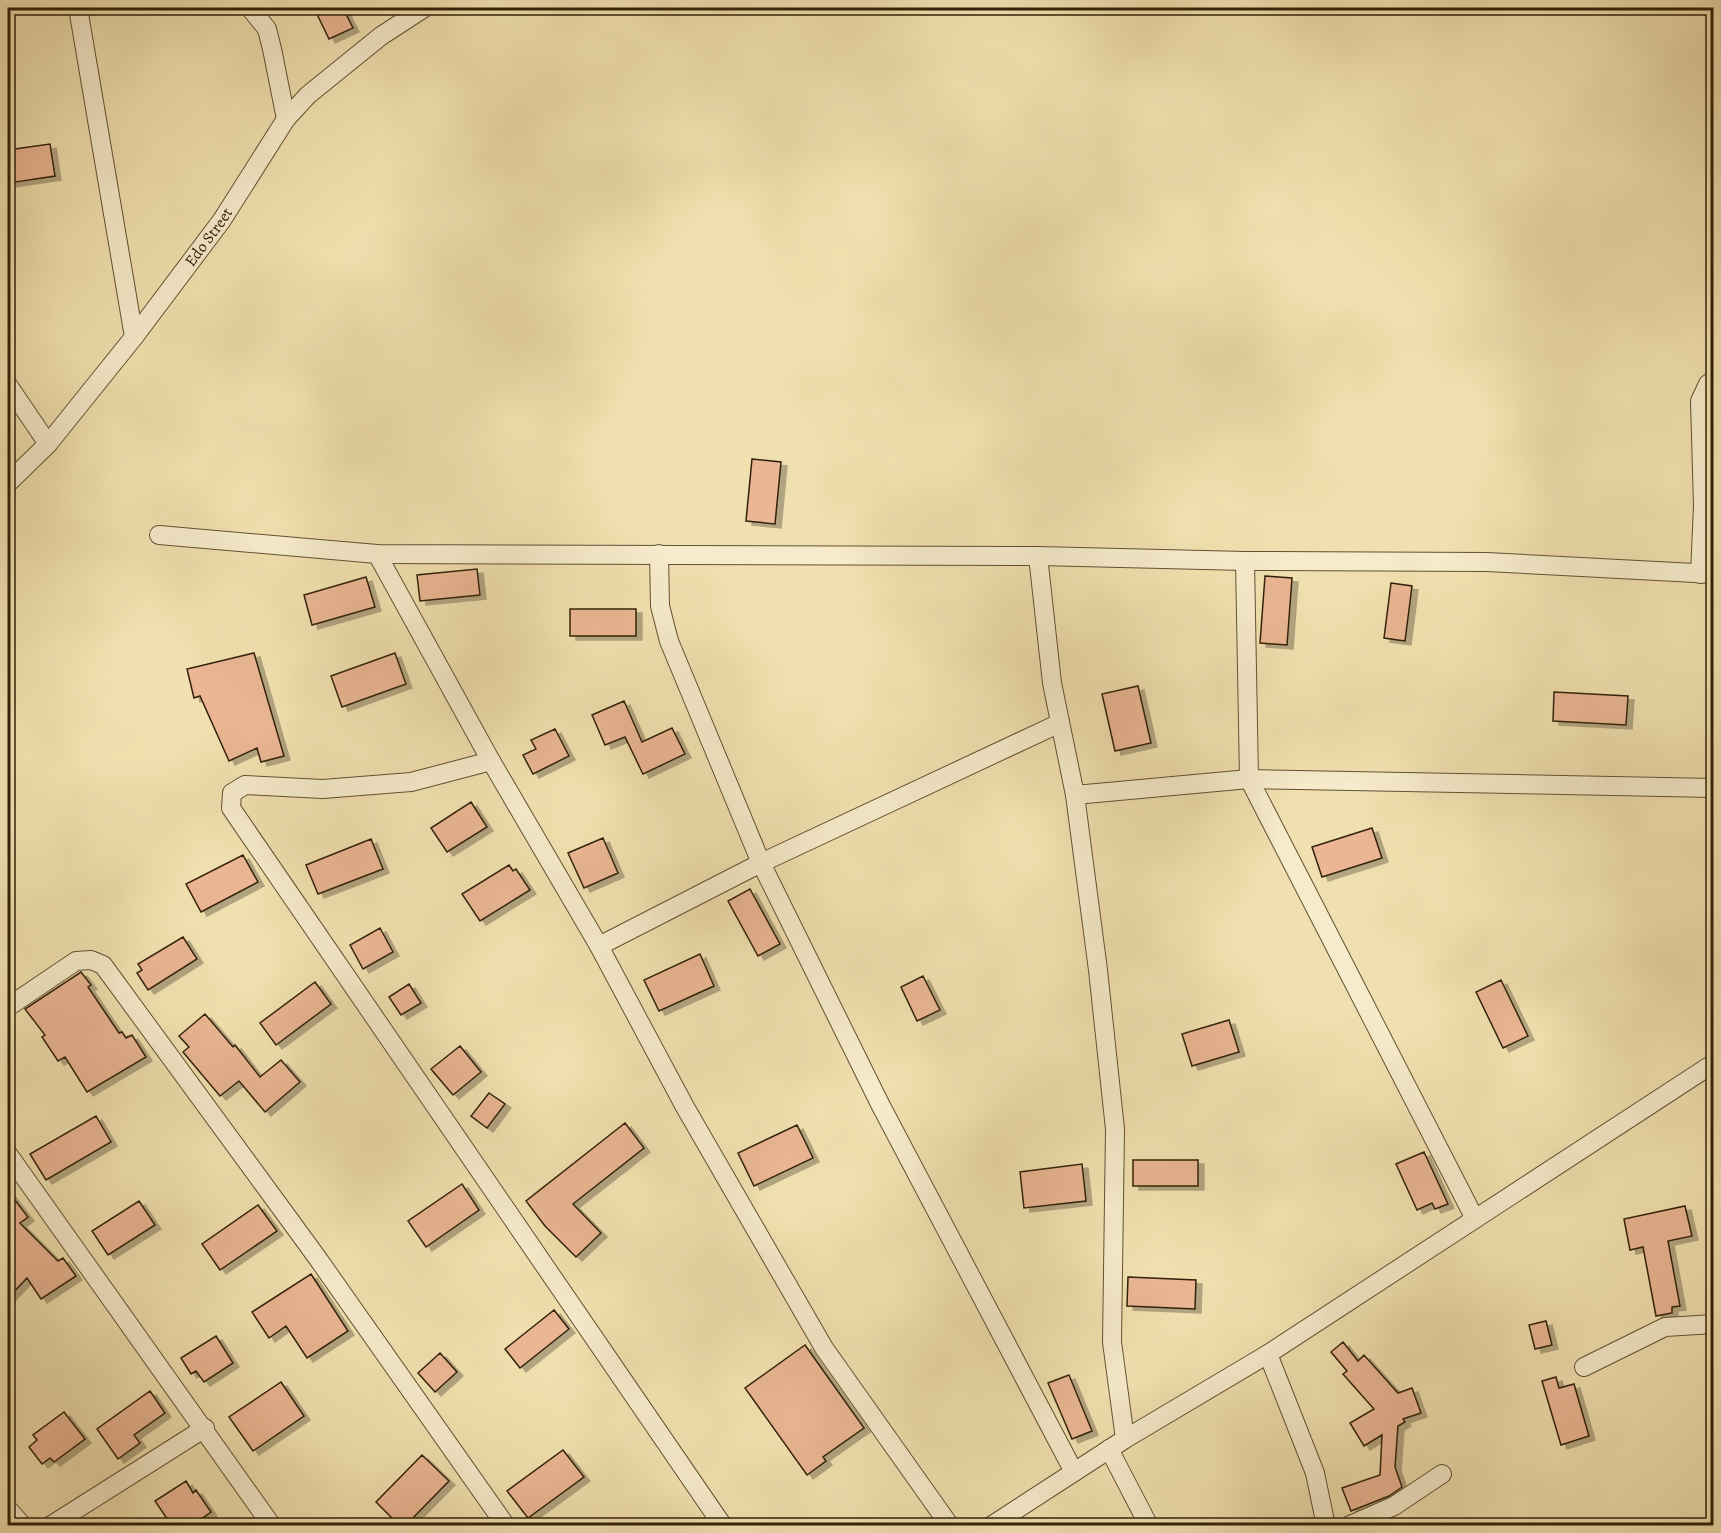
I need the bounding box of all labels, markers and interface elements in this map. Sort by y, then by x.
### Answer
street label: Edo Street [180,204,238,271]

